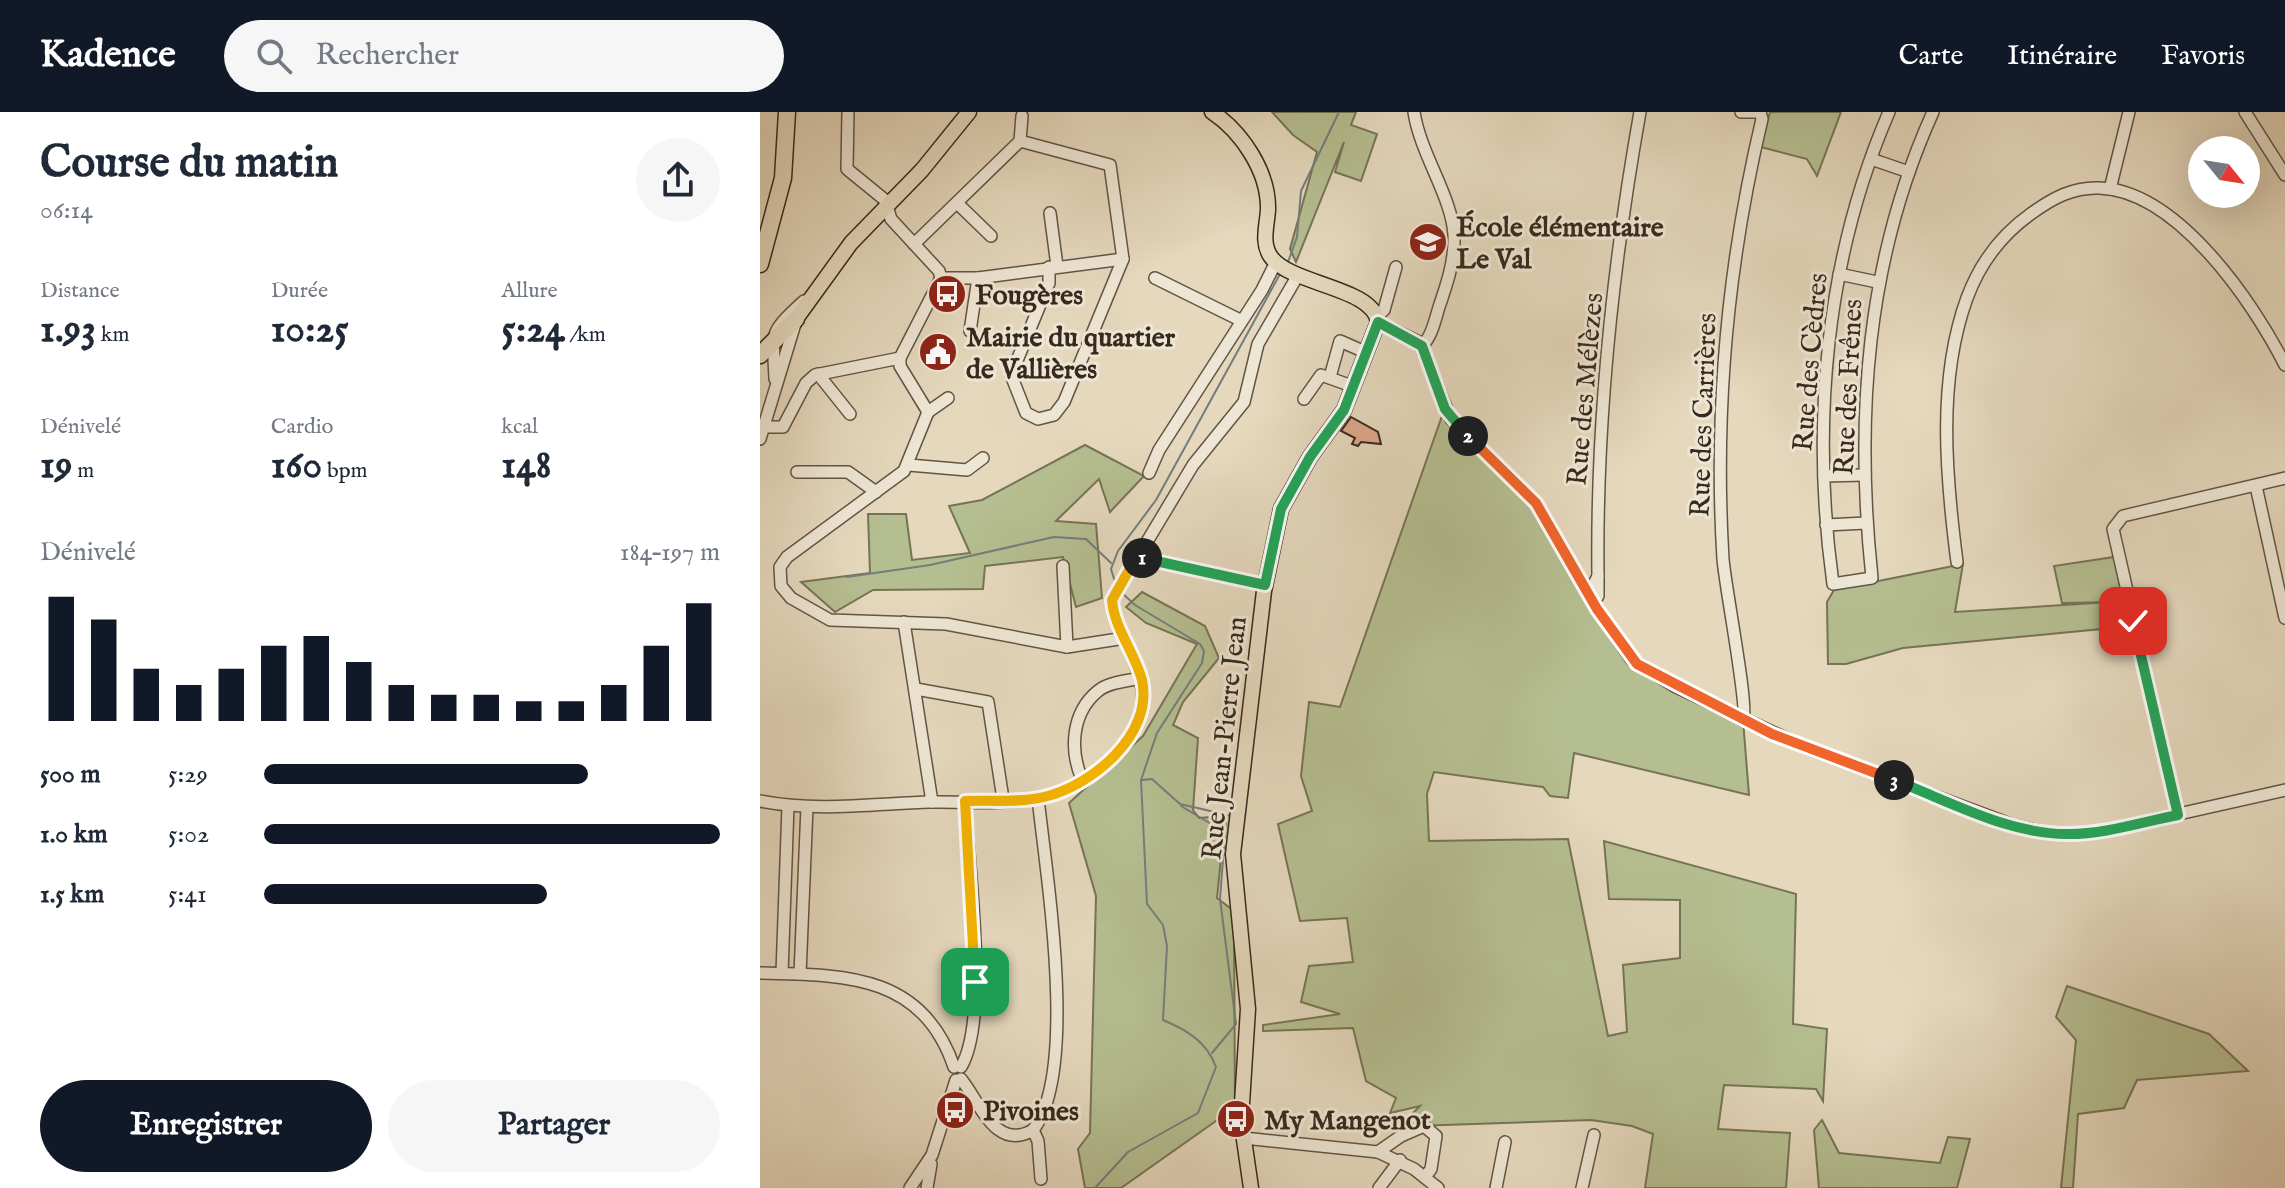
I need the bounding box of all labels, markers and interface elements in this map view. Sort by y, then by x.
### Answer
search box [224,20,784,92]
text: Kadence [40,32,176,80]
icon: search [252,34,296,78]
text: Rechercher [316,37,459,75]
text: Carte [1898,39,1963,74]
text: Itinéraire [2007,39,2117,74]
text: Favoris [2161,39,2245,74]
text: Course du matin [40,136,338,192]
north arrow [2188,136,2260,208]
map controls [2188,136,2260,208]
button: share [636,138,720,222]
text: 06:14 [40,194,93,227]
place label: École élémentaire Le Val [1456,210,1664,278]
school or university icon: École élémentaire Le Val [1407,221,1449,263]
street label: Rue des Cèdres [1786,271,1837,453]
bus stop icon: Fougères [926,273,968,315]
text: Distance [40,277,120,305]
text: Durée [271,277,328,305]
text: Allure [501,277,558,305]
place label: Fougères [975,279,1083,314]
street label: Rue des Mélèzes [1561,291,1612,487]
street label: Rue des Frênes [1827,298,1872,476]
text: 1.93 [40,305,96,356]
text: 10:25 [271,305,349,356]
text: 5:24 [501,305,565,356]
street label: Rue des Carrières [1683,312,1726,518]
text: km [96,321,129,349]
text: /km [565,321,606,349]
place label: Mairie du quartier de Vallières [966,321,1176,388]
public building icon: Mairie du quartier de Vallières [917,331,959,373]
text: Dénivelé [40,413,121,441]
text: Cardio [271,413,333,441]
text: kcal [501,413,538,441]
pin: 2 [1448,416,1488,456]
text: 2 [1463,422,1473,450]
text: 19 [40,441,72,492]
text: 160 [271,441,322,492]
text: 148 [501,441,552,492]
text: m [72,457,94,485]
text: bpm [322,457,368,485]
text: Dénivelé [40,536,136,569]
text: 184–197 m [620,536,720,569]
pin: 1 [1122,538,1162,578]
text: 1 [1138,544,1146,572]
pin [2099,587,2167,655]
icon: check [2111,599,2155,643]
street label: Rue Jean-Pierre Jean [1195,615,1256,862]
text: 500 m [40,758,101,791]
text: 5:29 [168,758,208,791]
pin: 3 [1874,760,1914,800]
text: 3 [1890,766,1898,794]
text: 1.0 km [40,818,108,851]
text: 5:02 [168,818,209,851]
text: 1.5 km [40,878,104,911]
text: 5:41 [168,878,207,911]
pin [941,948,1009,1016]
icon: arrive [953,960,997,1004]
button: Enregistrer [40,1080,372,1172]
button: Partager [388,1080,720,1172]
bus stop icon: Pivoines [934,1089,976,1131]
place label: Pivoines [983,1095,1079,1130]
bus stop icon: My Mangenot [1215,1098,1257,1140]
place label: My Mangenot [1264,1104,1431,1139]

